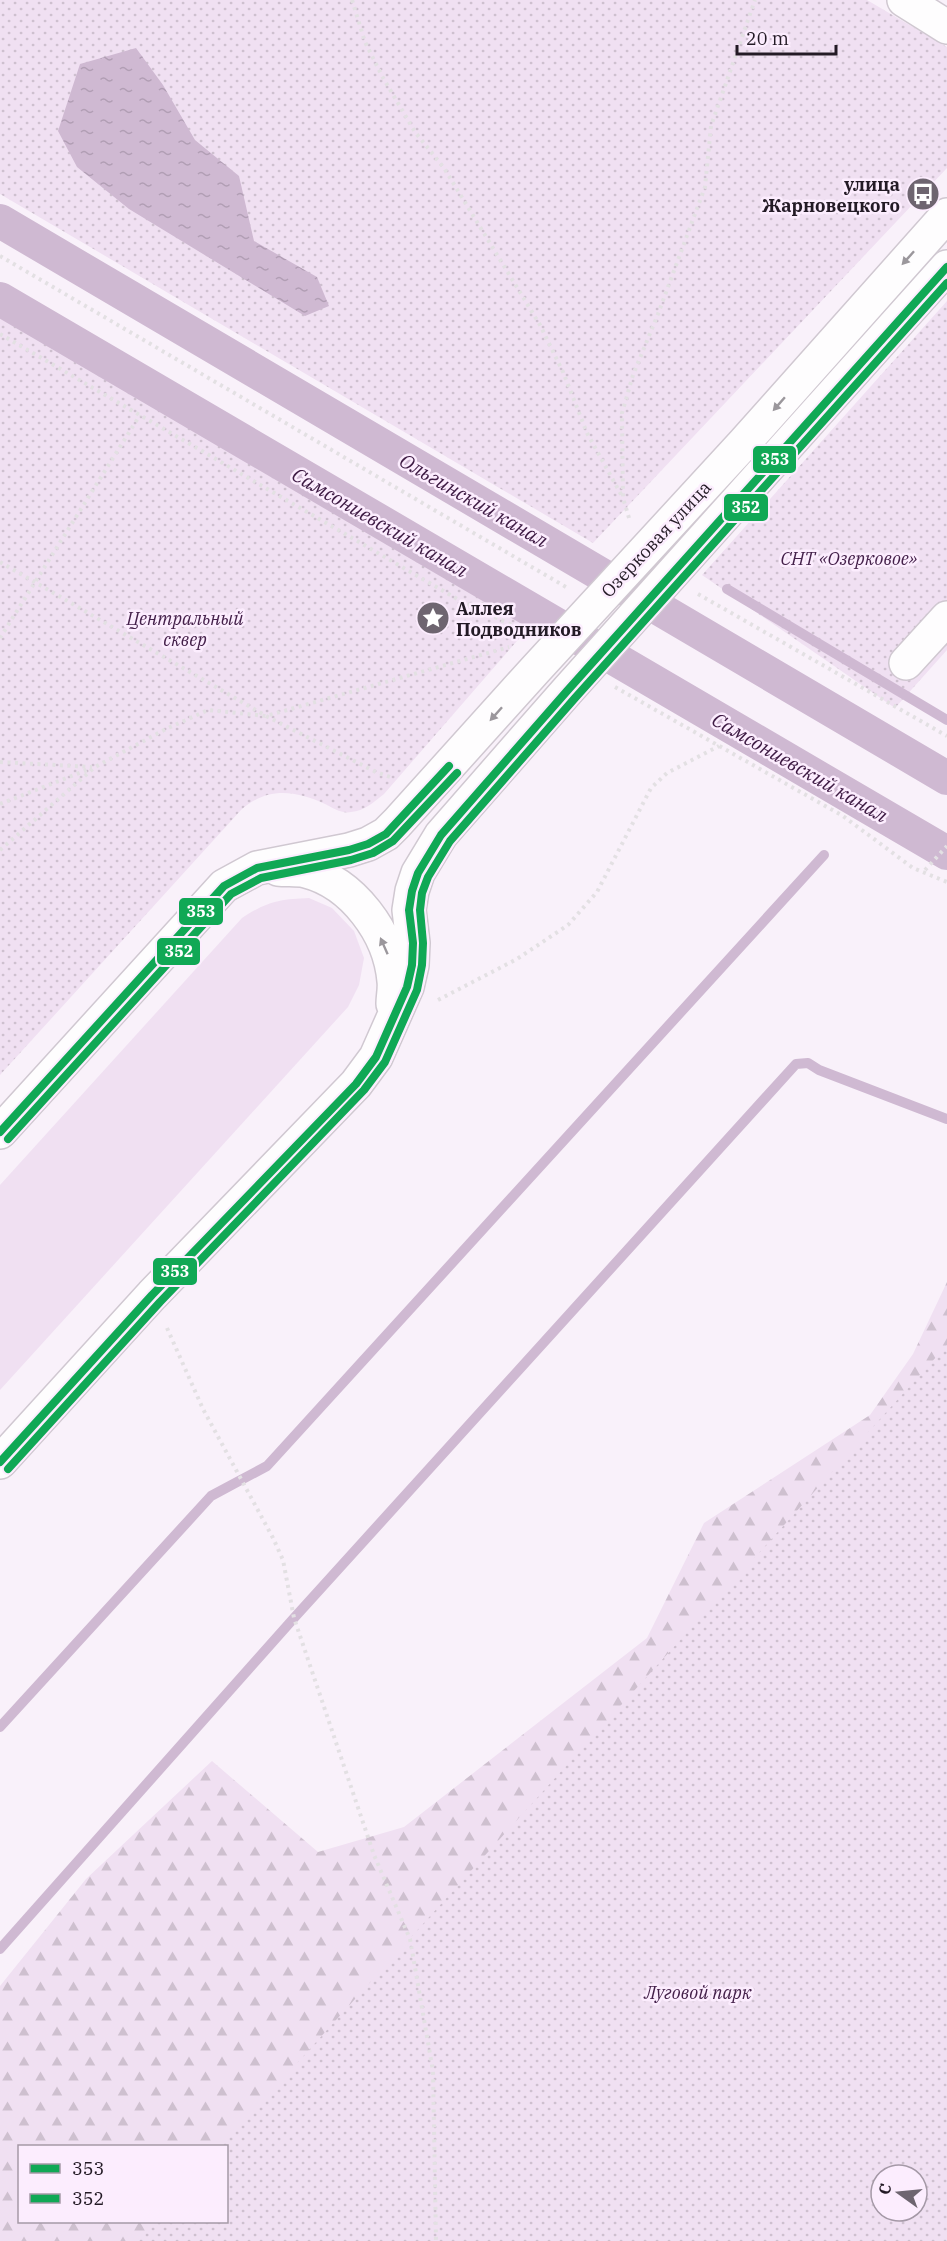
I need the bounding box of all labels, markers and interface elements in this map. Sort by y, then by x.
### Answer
scale bar [737,18,836,56]
text: 20 m [746,27,789,50]
place label: улица Жарновецкого [762,173,900,217]
bus stop icon: улица Жарновецкого [905,176,941,212]
one-way arrow [902,250,915,265]
one-way arrow [773,396,786,411]
line badge: 353 [752,445,797,474]
water label: Ольгинский канал [395,447,554,554]
text: 353 [761,449,789,469]
water label: Самсониевский канал [287,461,473,584]
street label: Озерковая улица [596,476,716,602]
line badge: 352 [723,493,769,522]
text: 352 [732,497,760,517]
park label: СНТ «Озерковое» [781,547,917,570]
place label: Аллея Подводников [456,597,582,641]
place icon: Аллея Подводников [415,600,451,636]
park label: Центральный сквер [126,607,244,651]
one-way arrow [490,706,503,721]
water label: Самсониевский канал [707,706,893,829]
line badge: 353 [178,897,224,926]
text: 353 [187,901,215,921]
line badge: 352 [156,937,201,966]
one-way arrow [379,937,388,955]
text: 352 [165,941,193,961]
line badge: 353 [152,1257,198,1286]
text: 353 [161,1261,189,1281]
park label: Луговой парк [643,1981,752,2004]
legend [18,2145,228,2223]
text: 353 [72,2157,104,2180]
north arrow [869,2163,929,2223]
text: С [873,2181,896,2197]
text: 352 [72,2187,104,2210]

